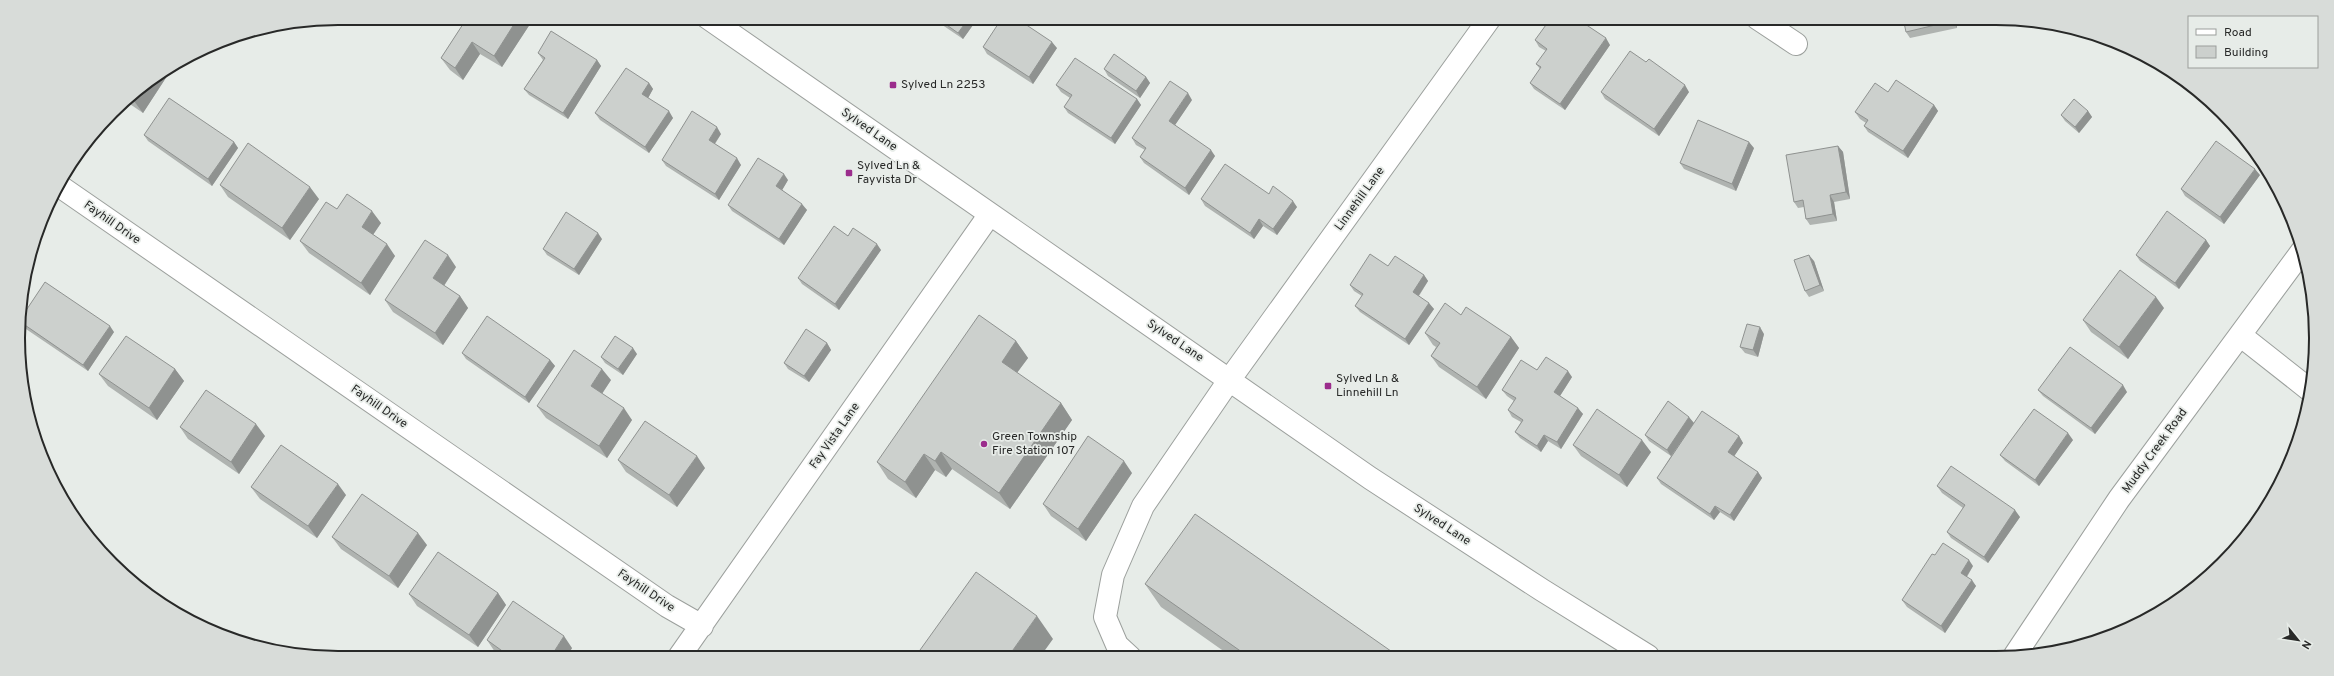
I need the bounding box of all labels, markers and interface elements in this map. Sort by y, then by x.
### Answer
legend [2188,16,2318,68]
text: Road [2224,25,2252,41]
text: Building [2224,45,2268,61]
place label: Sylved Ln 2253 [901,77,985,93]
marker: Sylved Ln 2253 [888,80,898,90]
street label: Sylved Lane [838,105,900,155]
place label: Sylved Ln & Fayvista Dr [857,158,920,188]
street label: Linnehill Lane [1331,164,1389,234]
marker: Sylved Ln & Fayvista Dr [844,168,854,178]
street label: Fayhill Drive [80,198,144,248]
street label: Sylved Lane [1143,316,1207,366]
place label: Sylved Ln & Linnehill Ln [1336,371,1399,401]
marker: Sylved Ln & Linnehill Ln [1323,381,1333,391]
street label: Fayhill Drive [347,382,411,432]
street label: Fay Vista Lane [806,400,864,472]
street label: Muddy Creek Road [2119,405,2191,497]
place label: Green Township Fire Station 107 [992,429,1077,459]
marker: Green Township Fire Station 107 [979,439,989,449]
street label: Sylved Lane [1410,500,1474,550]
street label: Fayhill Drive [614,566,678,616]
north arrow [2278,620,2318,660]
text: N [2298,638,2314,651]

